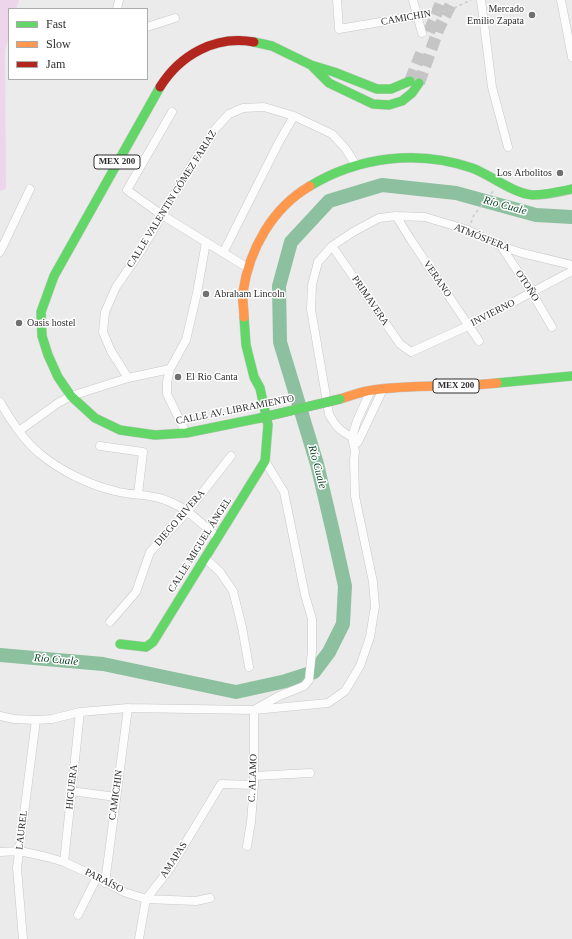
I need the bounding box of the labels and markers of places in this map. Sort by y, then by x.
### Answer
place label: Mercado Emilio Zapata [467,3,524,26]
marker: Mercado Emilio Zapata [527,10,537,20]
place label: Los Arbolitos [497,167,552,179]
marker: Los Arbolitos [555,168,565,178]
place label: Abraham Lincoln [214,288,285,300]
marker: Abraham Lincoln [201,289,211,299]
place label: Oasis hostel [27,317,76,329]
marker: Oasis hostel [14,318,24,328]
place label: El Rio Canta [186,371,238,383]
marker: El Rio Canta [173,372,183,382]

